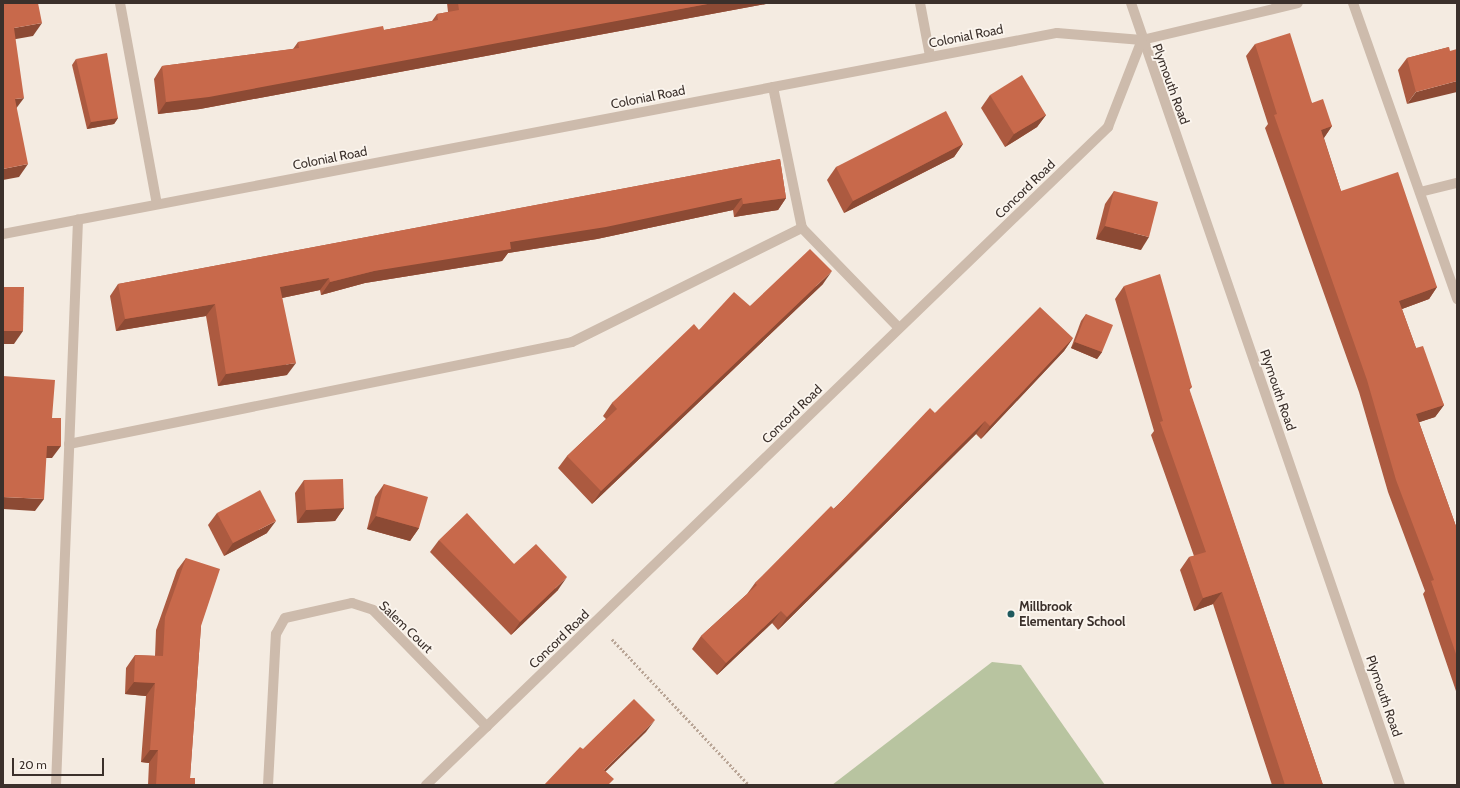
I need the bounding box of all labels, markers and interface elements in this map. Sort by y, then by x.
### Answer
street label: Colonial Road [927,21,1005,51]
street label: Plymouth Road [1149,41,1193,127]
street label: Colonial Road [609,82,687,112]
street label: Colonial Road [291,143,369,173]
street label: Concord Road [992,156,1058,222]
street label: Plymouth Road [1257,347,1299,433]
street label: Concord Road [759,381,825,447]
street label: Salem Court [376,598,436,656]
place label: Millbrook Elementary School [1019,599,1126,630]
street label: Concord Road [526,606,592,672]
marker: Millbrook Elementary School [1006,609,1016,619]
street label: Plymouth Road [1363,653,1405,739]
scale bar [14,750,106,776]
text: 20 m [19,757,47,772]

